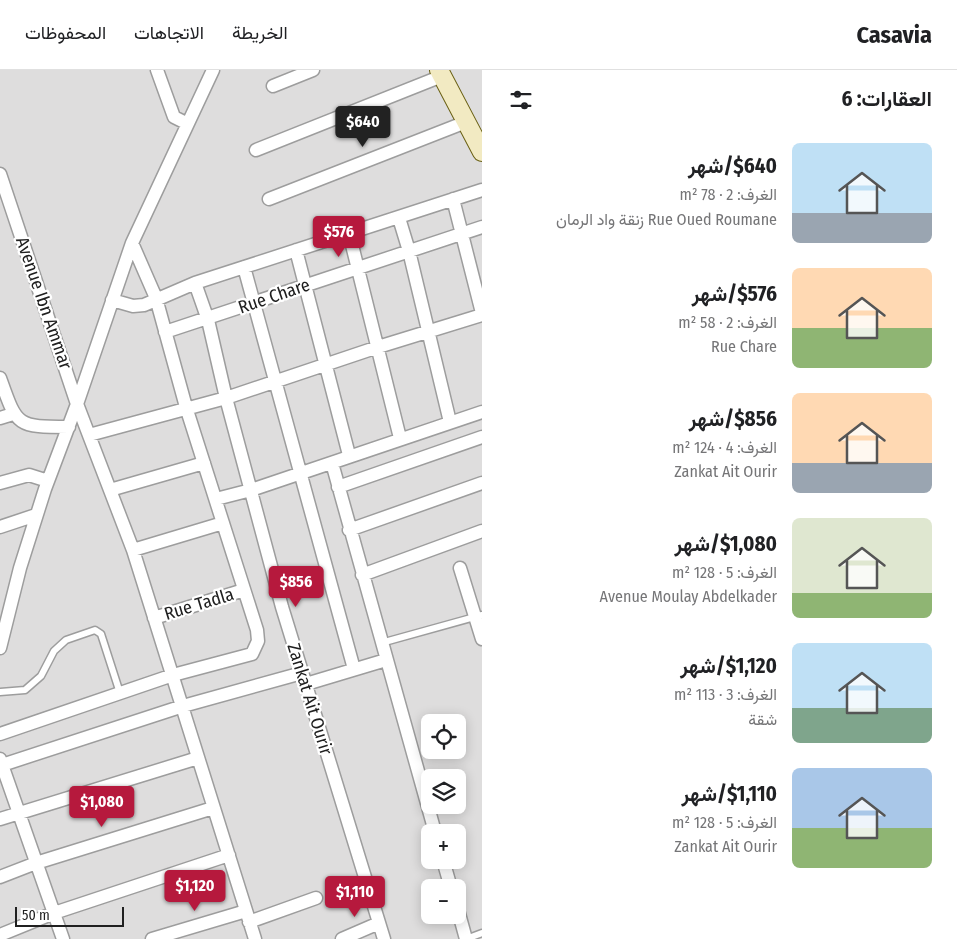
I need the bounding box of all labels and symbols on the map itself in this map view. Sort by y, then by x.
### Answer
pin: $640 [333,106,393,148]
pin: $576 [309,216,369,258]
street label: Avenue Ibn Ammar [11,234,77,373]
street label: Rue Chare [235,273,313,318]
pin: $856 [266,566,326,608]
street label: Rue Tadla [161,583,237,625]
street label: Zankat Ait Ourir [283,641,338,758]
pin: $1,080 [61,786,143,828]
pin: $1,120 [154,870,236,912]
pin: $1,110 [314,876,396,918]
scale bar [15,904,124,927]

